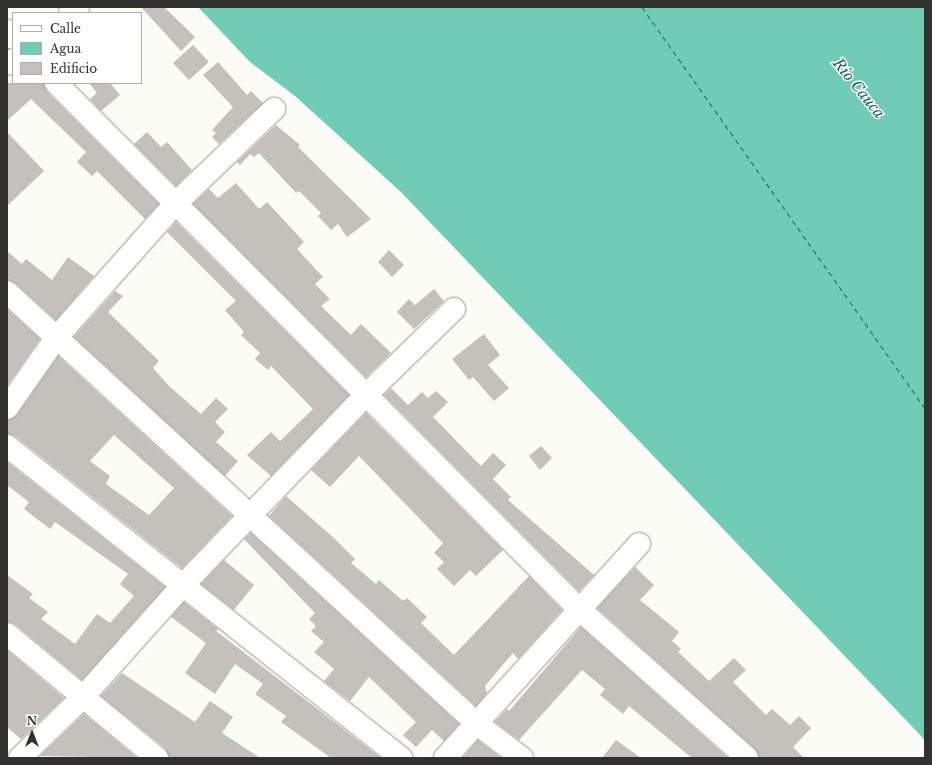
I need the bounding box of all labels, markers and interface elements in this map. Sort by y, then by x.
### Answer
legend [12,12,142,84]
text: Calle [50,21,81,36]
text: Agua [50,41,81,56]
water label: Río Cauca [829,54,889,122]
text: Edificio [50,61,97,76]
north arrow [12,713,52,753]
text: N [27,714,37,728]

